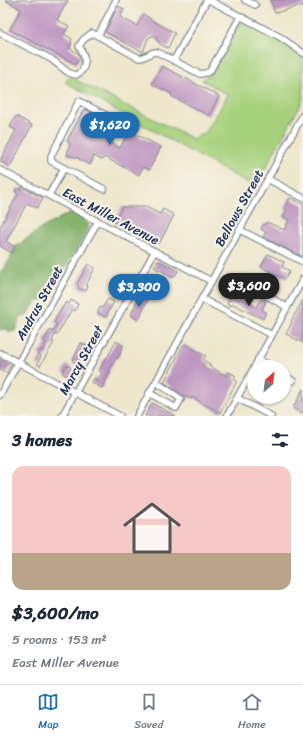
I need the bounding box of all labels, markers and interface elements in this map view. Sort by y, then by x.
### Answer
pin: $1,620 [77,112,143,146]
text: $1,620 [90,113,130,136]
street label: Bellows Street [208,165,270,251]
street label: East Miller Avenue [58,181,164,251]
street label: Andrus Street [9,261,69,345]
pin: $3,600 [216,273,282,307]
pin: $3,300 [106,274,172,308]
text: $3,600 [227,274,271,297]
text: $3,300 [118,275,160,298]
street label: Marcy Street [52,320,110,399]
north arrow [247,360,291,404]
map controls [247,360,291,404]
text: 3 homes [12,425,72,455]
icon: filters [269,429,291,451]
icon: home [116,492,188,564]
text: $3,600/mo [12,598,99,628]
text: 5 rooms · 153 m² [12,628,107,651]
text: East Miller Avenue [12,651,119,674]
tab: Map [37,691,59,734]
tab: Saved [134,691,163,734]
tab: Home [238,691,266,734]

